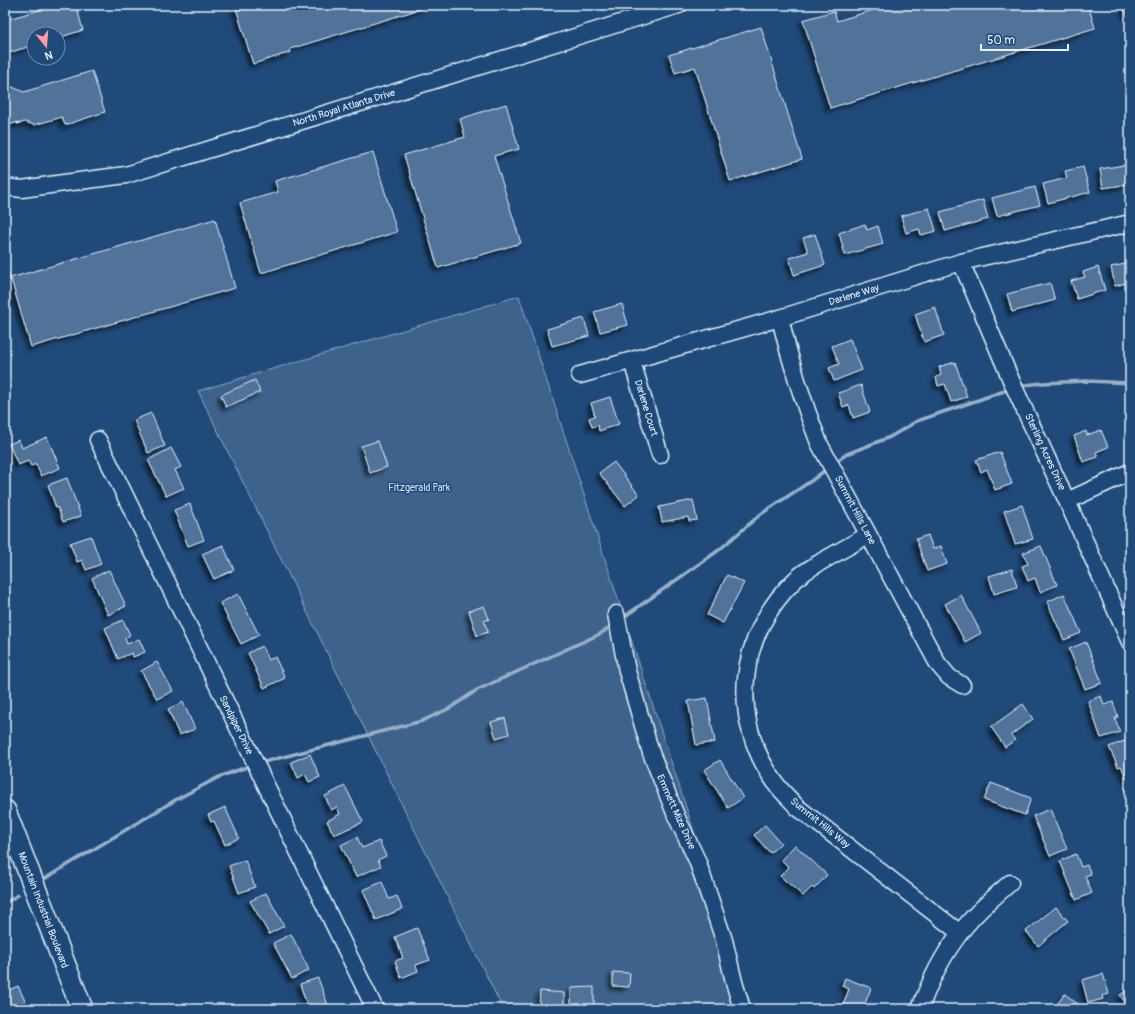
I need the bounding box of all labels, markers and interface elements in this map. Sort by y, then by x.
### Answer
north arrow [26,26,66,66]
scale bar [981,26,1068,52]
text: 50 m [987,33,1015,48]
text: N [43,48,54,63]
street label: North Royal Atlanta Drive [291,87,397,129]
street label: Darlene Way [827,281,881,308]
street label: Darlene Court [632,378,661,439]
street label: Sterling Acres Drive [1022,412,1068,492]
street label: Summit Hills Lane [832,473,878,547]
park label: Fitzgerald Park [388,482,451,494]
street label: Sandpiper Drive [217,694,255,756]
street label: Emmett Mize Drive [654,773,698,851]
street label: Summit Hills Way [788,795,853,851]
street label: Mountain Industrial Boulevard [15,850,71,970]

